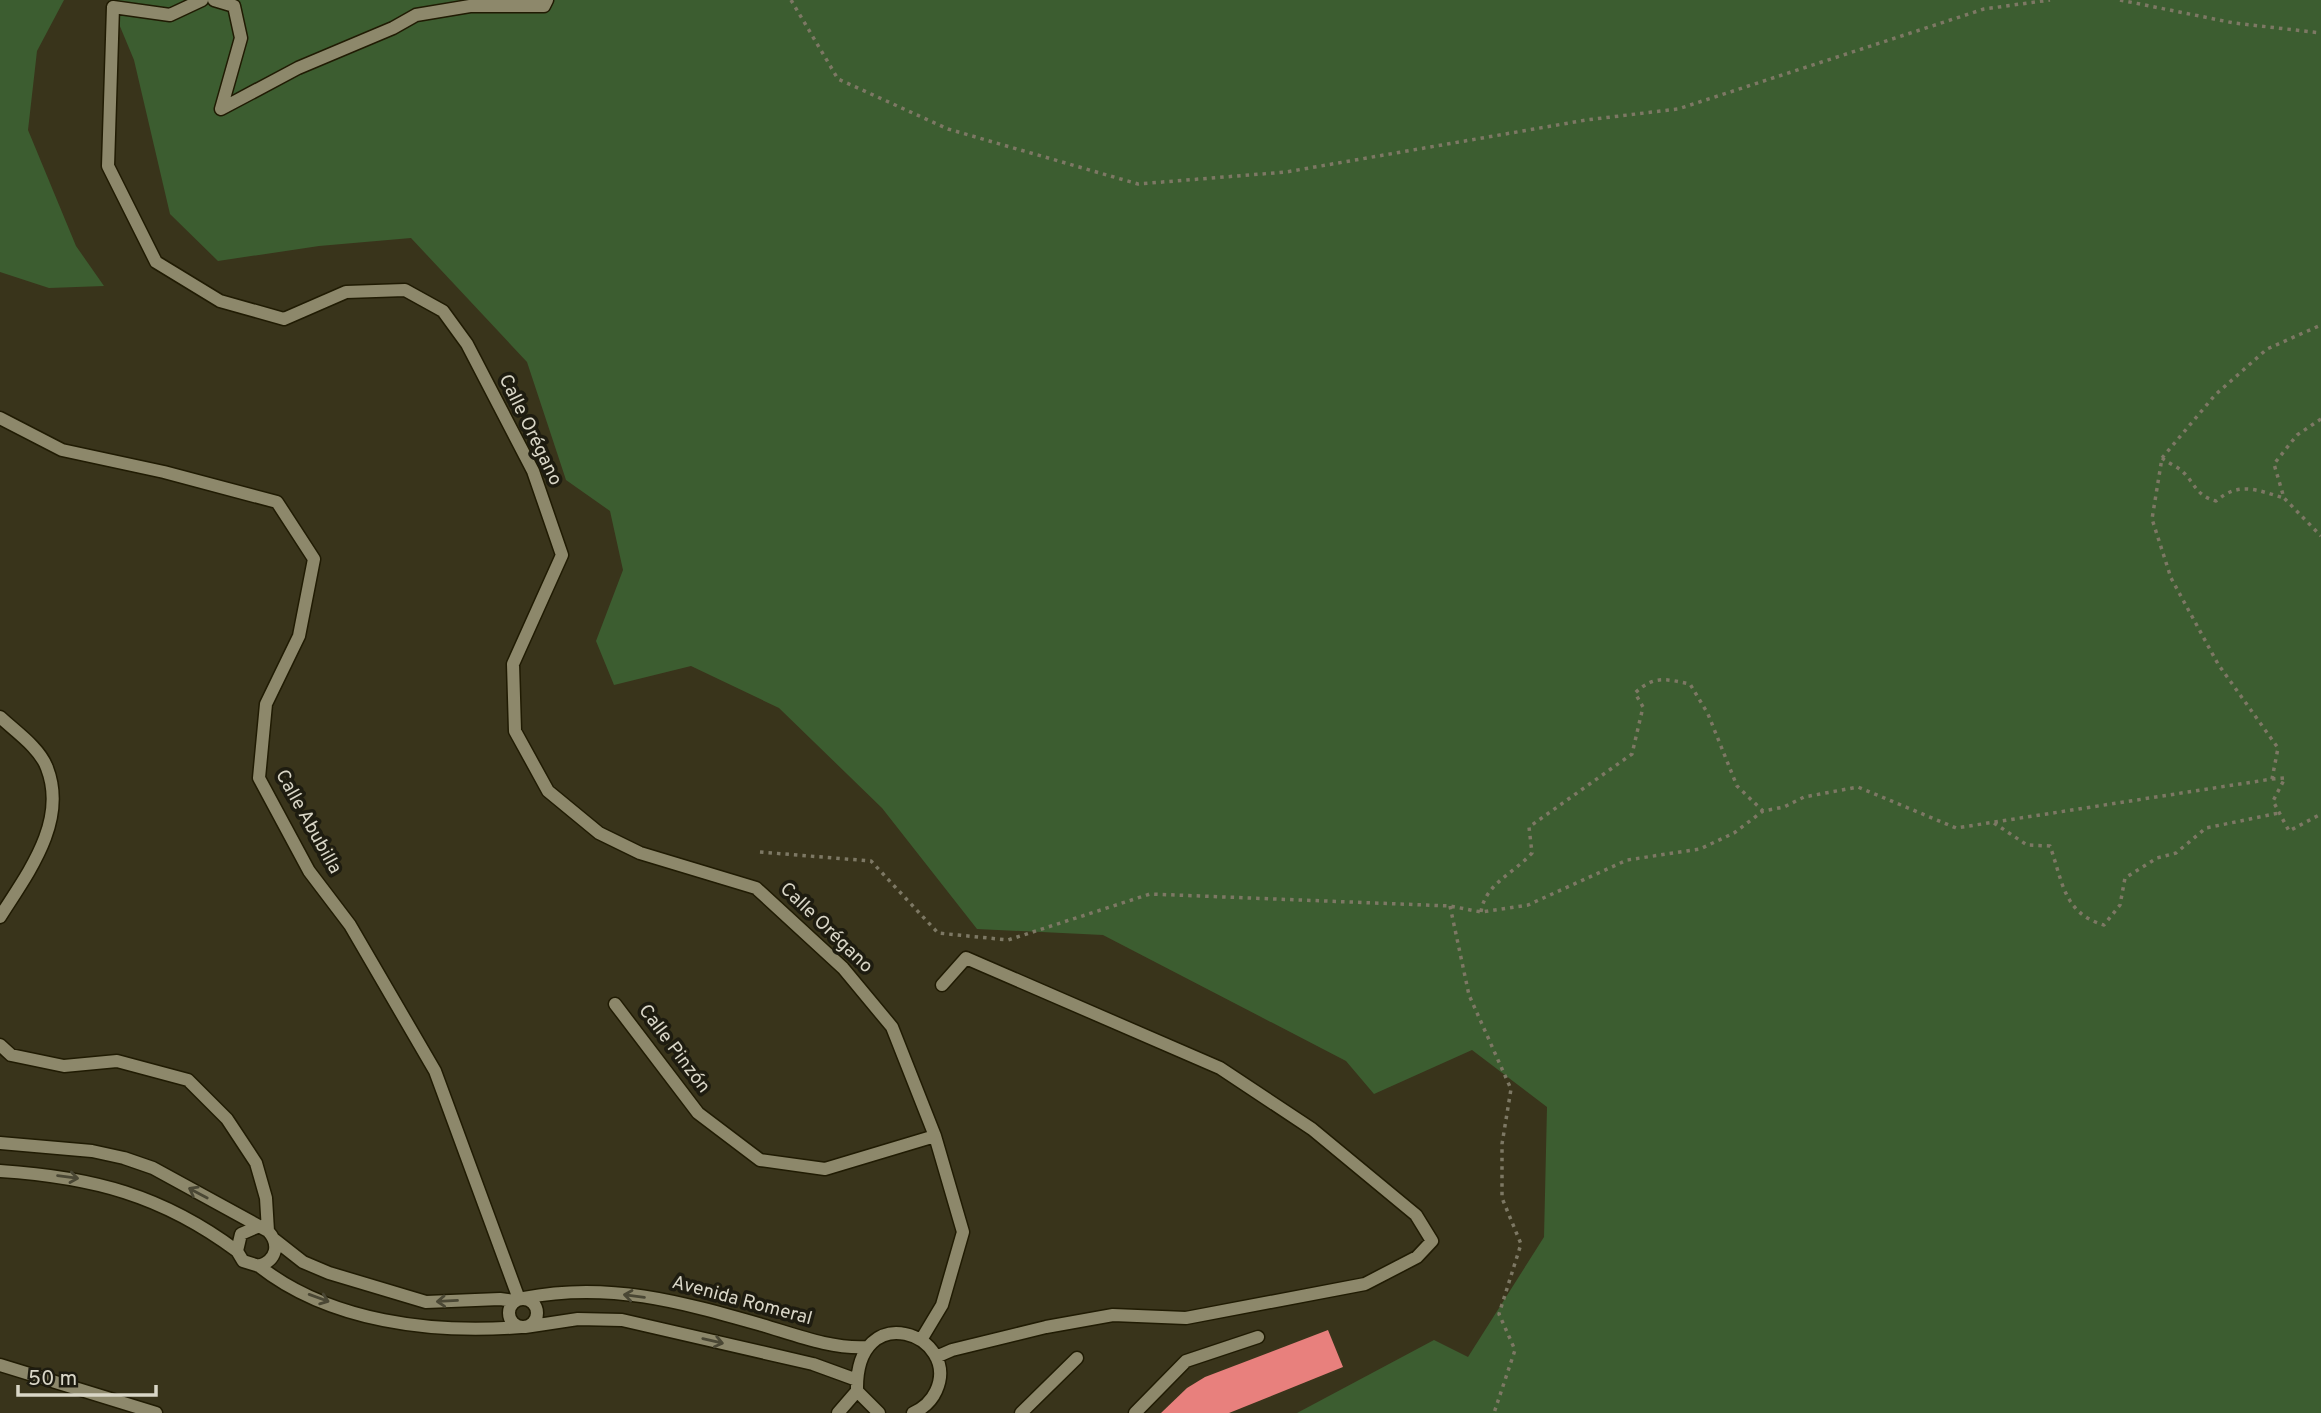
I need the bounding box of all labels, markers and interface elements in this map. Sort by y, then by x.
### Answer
street label: Calle Orégano [493,371,567,489]
street label: Calle Abubilla [269,765,347,879]
street label: Calle Orégano [774,877,878,979]
street label: Calle Pinzón [633,1000,715,1098]
one-way arrow [56,1171,79,1184]
one-way arrow [188,1185,208,1199]
street label: Avenida Romeral [669,1271,815,1331]
one-way arrow [623,1289,646,1302]
one-way arrow [307,1293,329,1306]
one-way arrow [436,1295,459,1308]
one-way arrow [701,1335,724,1348]
scale bar [18,1354,156,1398]
text: 50 m [28,1366,77,1393]

